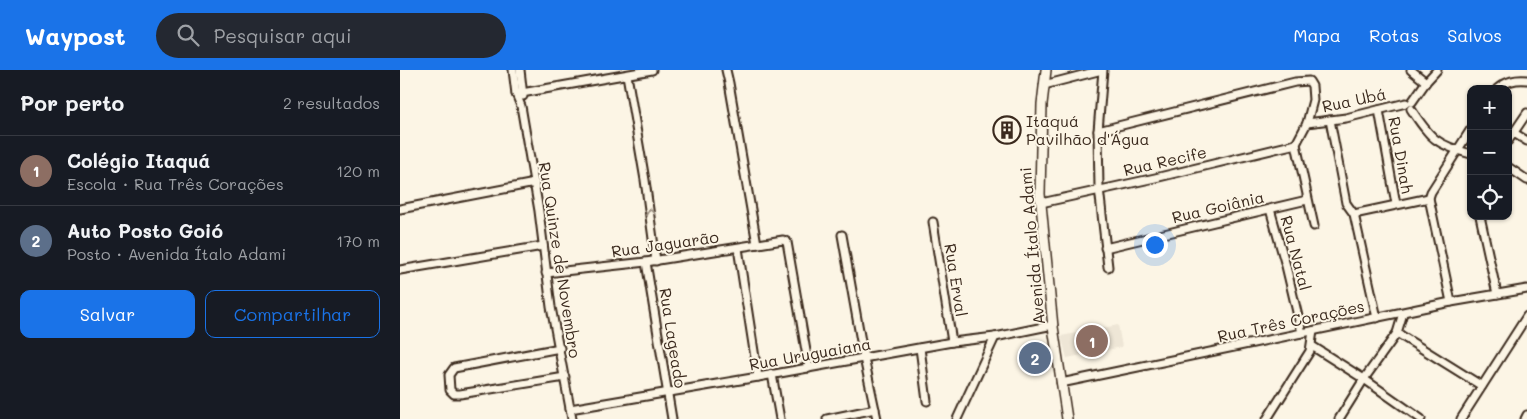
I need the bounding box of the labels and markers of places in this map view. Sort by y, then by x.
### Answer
place label: Itaquá Pavilhão d'Água [1026,110,1150,149]
building icon: Itaquá Pavilhão d'Água [992,115,1022,145]
pin: 1 [1076,322,1108,360]
pin: 2 [1019,339,1051,377]

